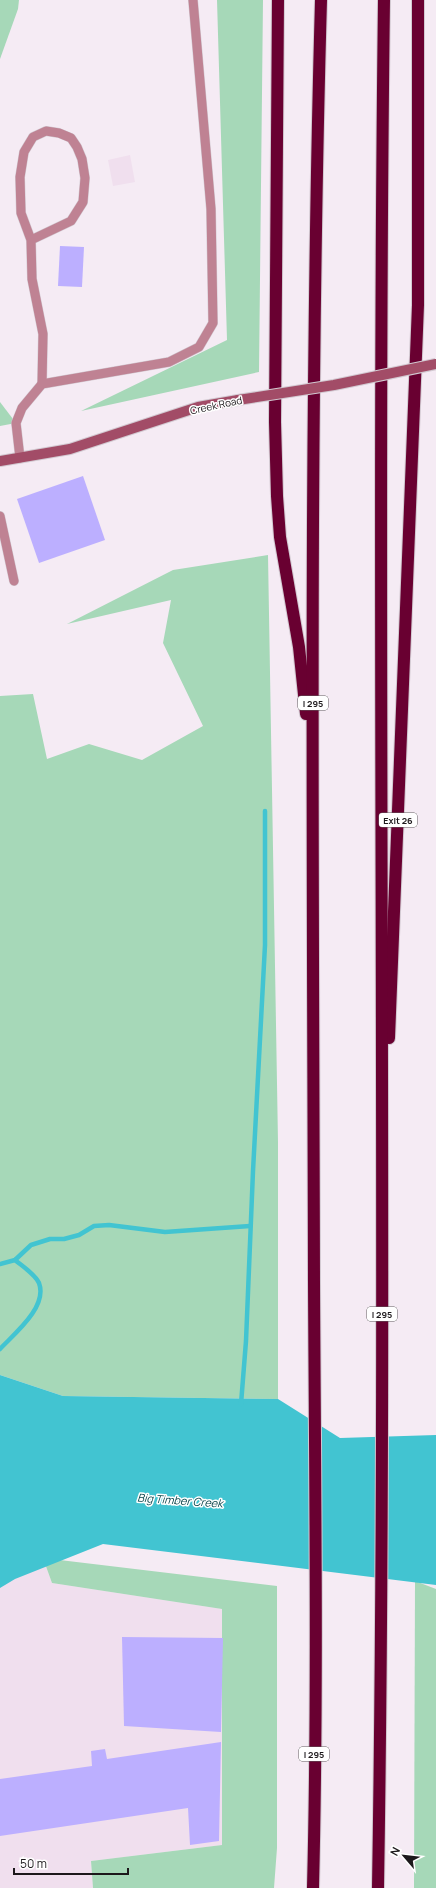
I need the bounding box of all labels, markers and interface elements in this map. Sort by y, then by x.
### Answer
street label: Creek Road [189,393,243,417]
road number: I 295 [298,696,328,710]
road number: Exit 26 [379,813,417,827]
road number: I 295 [367,1307,397,1321]
water label: Big Timber Creek [137,1490,225,1511]
road number: I 295 [299,1747,329,1761]
north arrow [384,1836,424,1876]
text: N [386,1844,403,1858]
scale bar [14,1850,128,1876]
text: 50 m [20,1855,47,1872]

